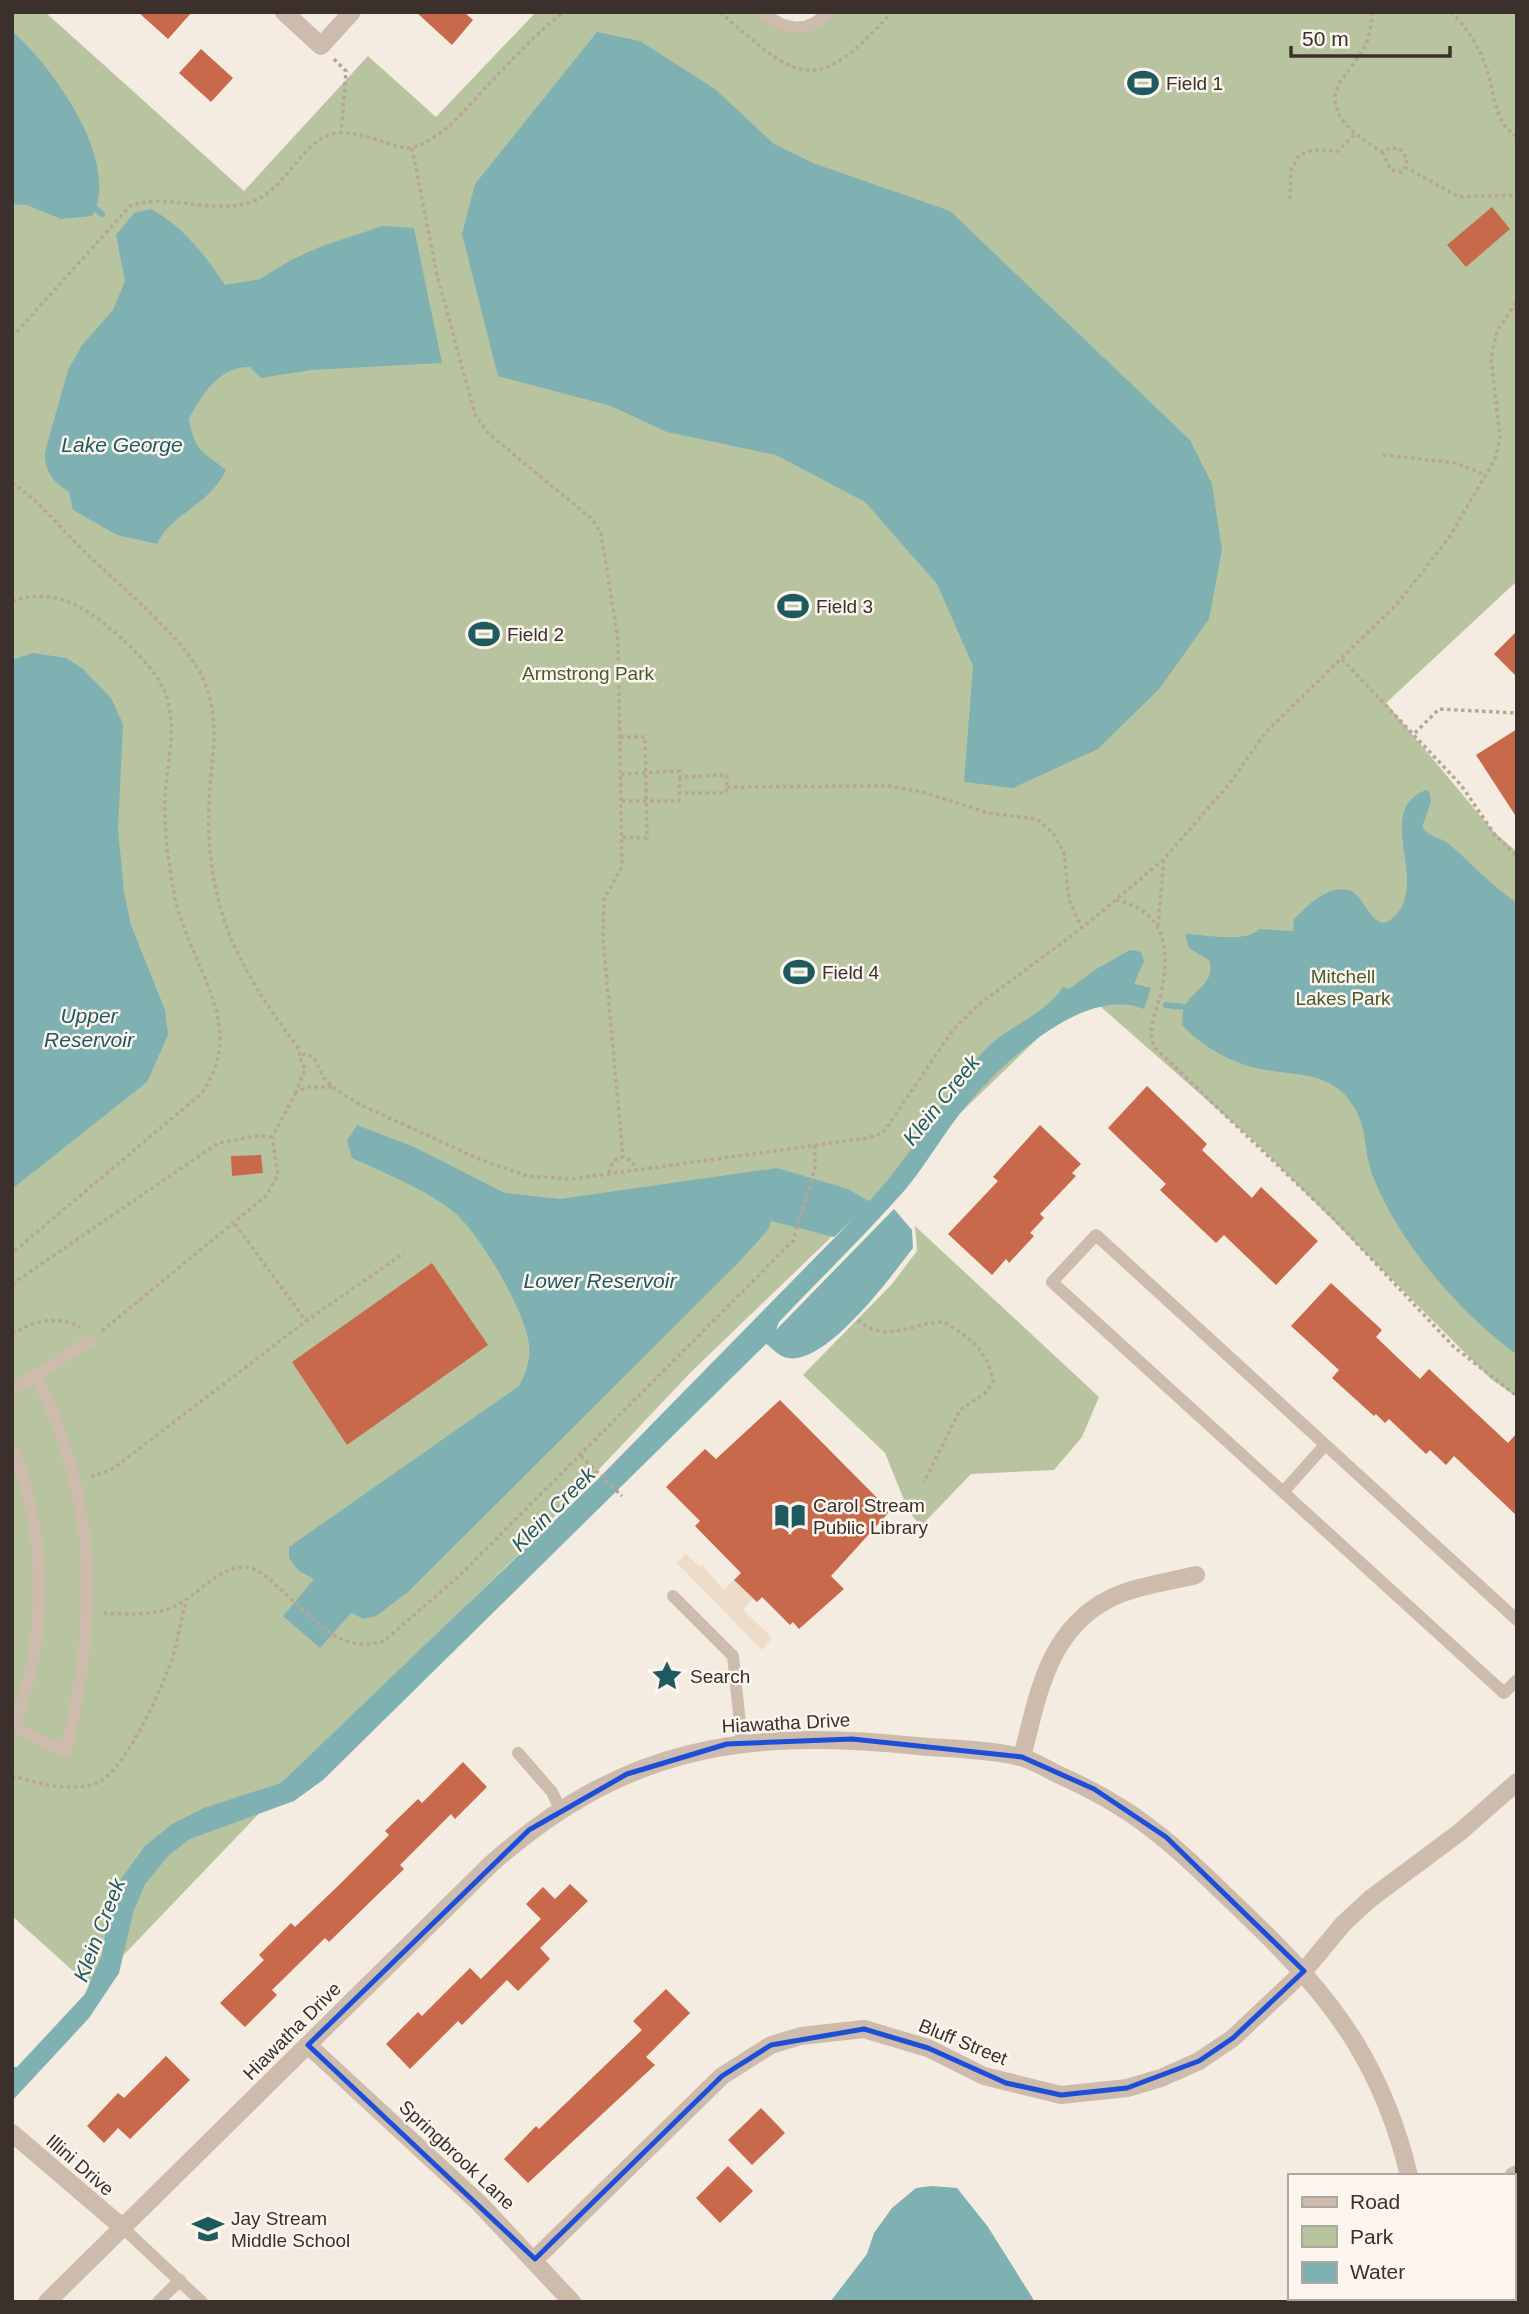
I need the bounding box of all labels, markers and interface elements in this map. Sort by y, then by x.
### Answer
scale bar [1291,14,1450,58]
text: 50 m [1302,27,1349,50]
sports icon: Field 1 [1126,66,1160,100]
place label: Field 1 [1166,73,1223,94]
water label: Lake George [61,433,183,456]
sports icon: Field 3 [776,589,810,623]
place label: Field 3 [816,596,873,617]
sports icon: Field 2 [467,617,501,651]
place label: Field 2 [507,624,564,645]
park label: Armstrong Park [522,663,654,684]
sports icon: Field 4 [782,955,816,989]
place label: Field 4 [822,962,879,983]
park label: Mitchell Lakes Park [1295,966,1391,1009]
water label: Upper Reservoir [44,1004,135,1051]
water label: Klein Creek [898,1049,985,1149]
water label: Lower Reservoir [524,1269,677,1292]
water label: Klein Creek [506,1461,601,1556]
place label: Carol Stream Public Library [813,1495,929,1538]
library icon: Carol Stream Public Library [773,1499,807,1533]
place icon: Search [650,1659,684,1693]
place label: Search [690,1666,750,1687]
street label: Hiawatha Drive [721,1709,851,1737]
water label: Klein Creek [69,1874,130,1985]
street label: Hiawatha Drive [239,1978,345,2084]
street label: Bluff Street [916,2015,1011,2070]
street label: Springbrook Lane [395,2096,519,2214]
street label: Illini Drive [42,2130,118,2200]
legend [1288,2174,1515,2300]
text: Road [1350,2190,1400,2213]
place label: Jay Stream Middle School [231,2208,350,2251]
school or university icon: Jay Stream Middle School [191,2212,225,2246]
text: Park [1350,2225,1394,2248]
text: Water [1350,2260,1405,2283]

